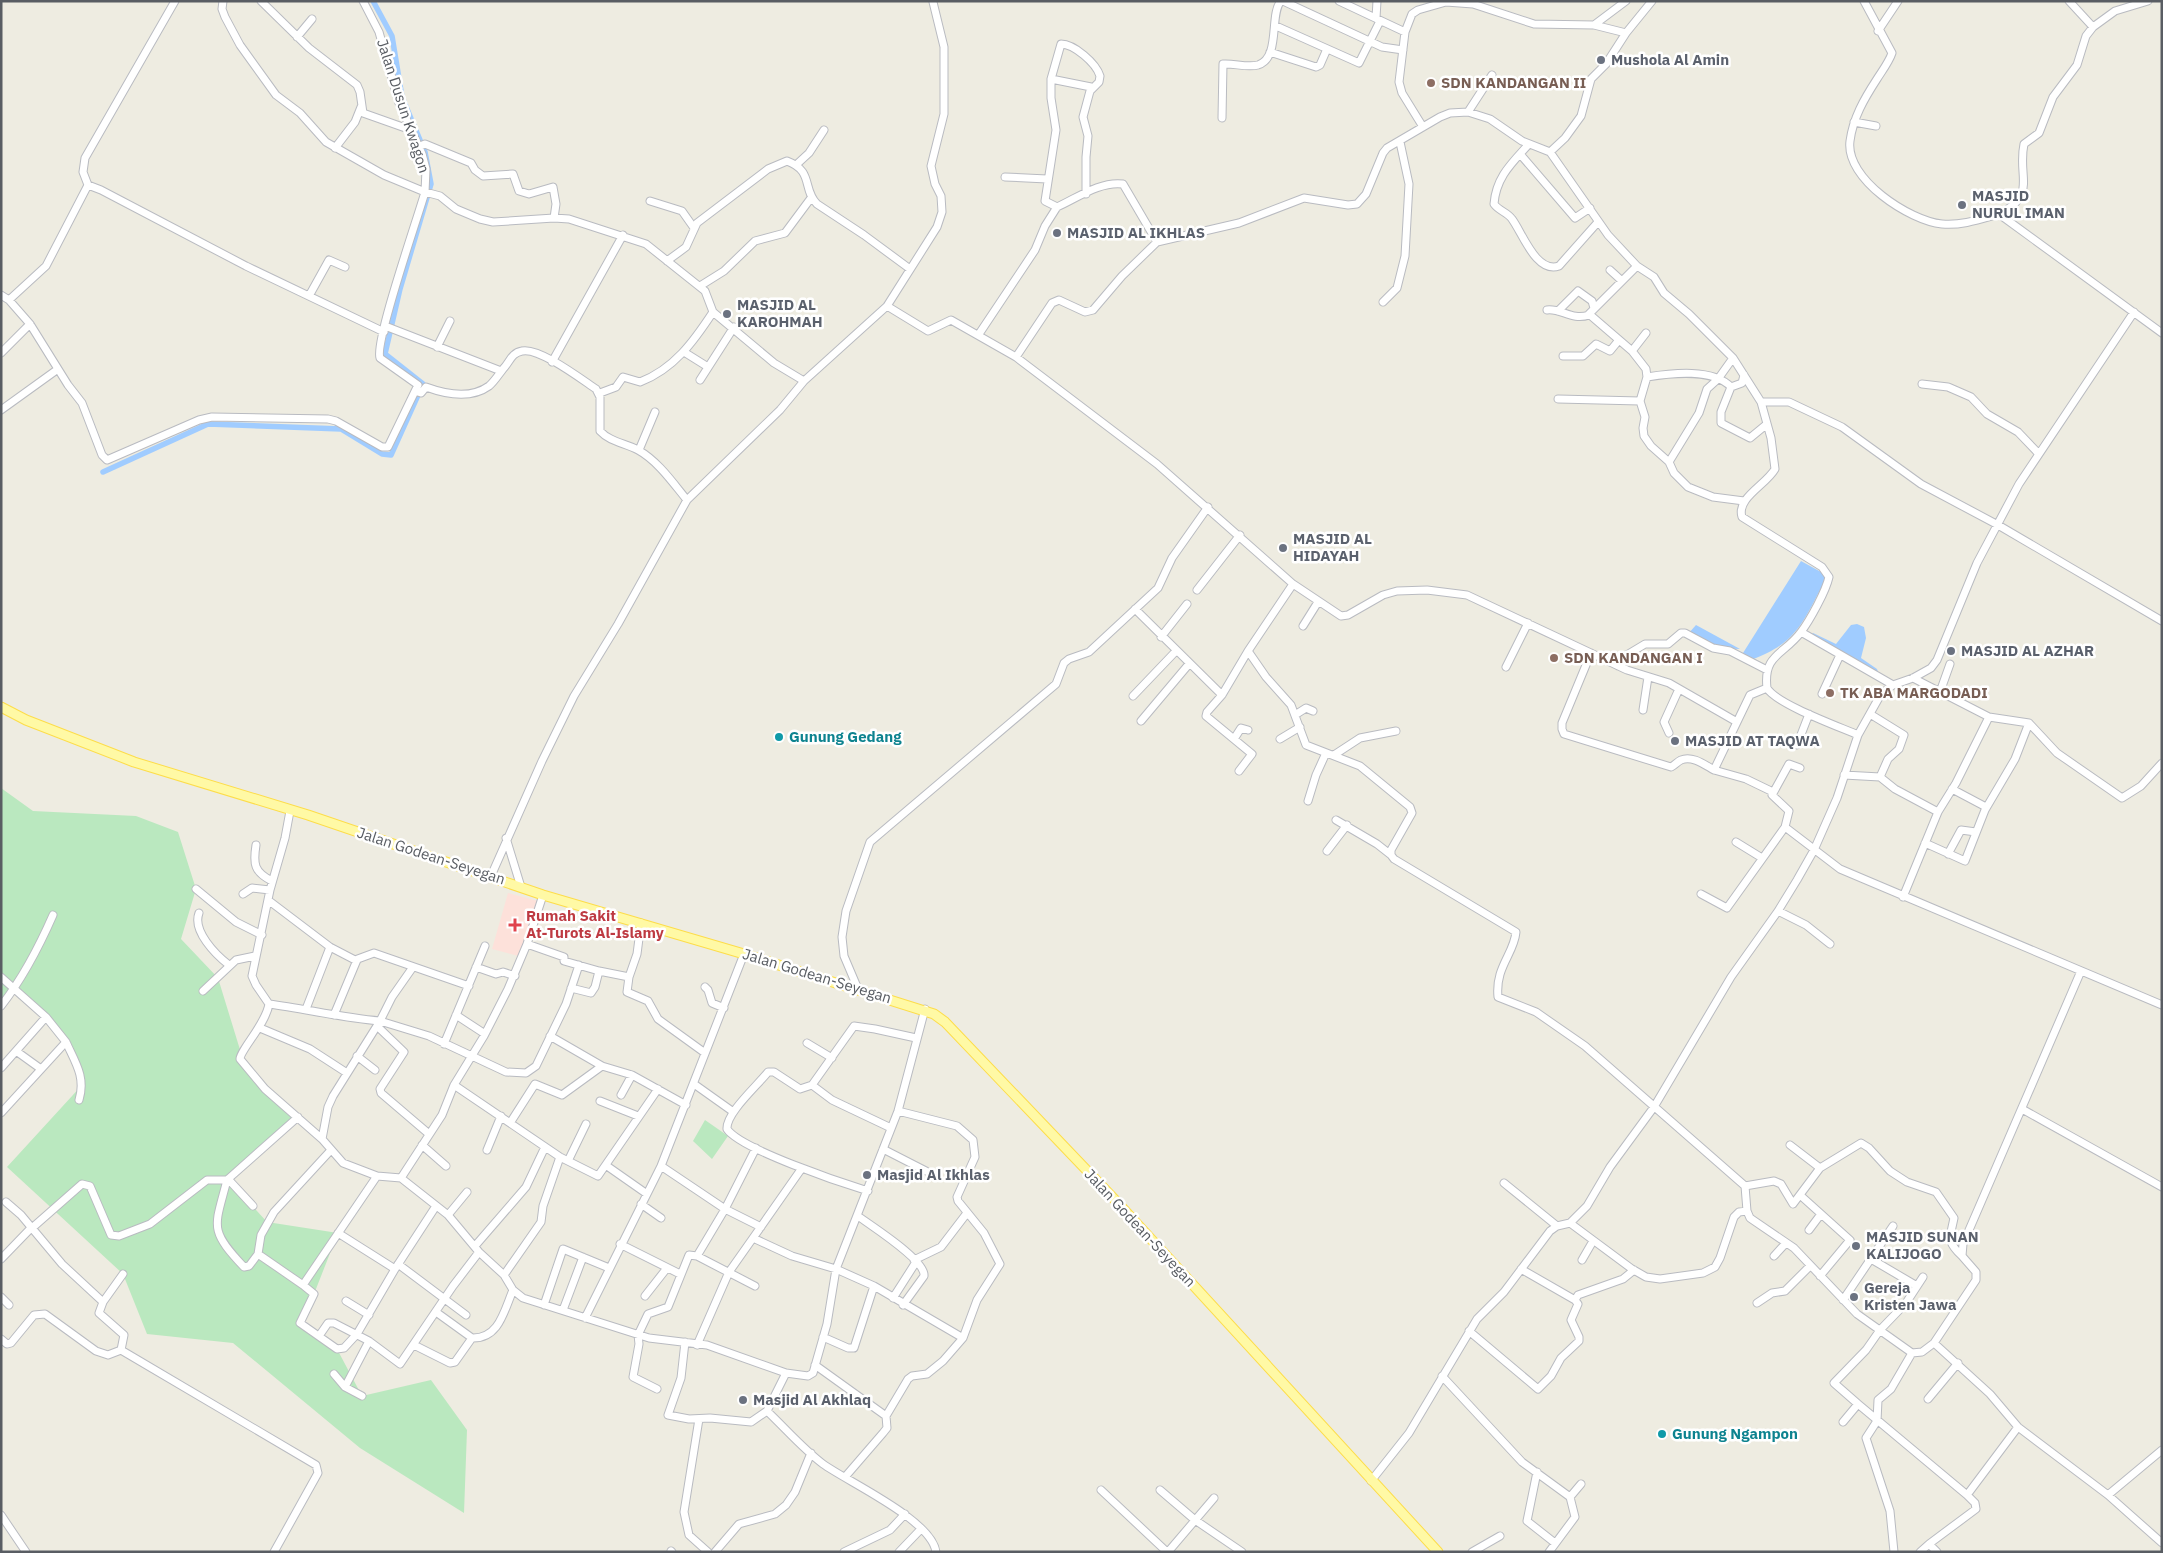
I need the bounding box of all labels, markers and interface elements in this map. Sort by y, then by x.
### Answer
street label: Jalan Dusun Kwagon [373,36,434,175]
place label: Mushola Al Amin [1611,50,1729,69]
marker: Mushola Al Amin [1595,54,1607,66]
place label: SDN KANDANGAN II [1441,73,1586,92]
marker: SDN KANDANGAN II [1425,77,1437,89]
place label: MASJID NURUL IMAN [1972,186,2065,222]
marker: MASJID NURUL IMAN [1956,199,1968,211]
place label: MASJID AL IKHLAS [1067,223,1205,242]
marker: MASJID AL IKHLAS [1051,227,1063,239]
place label: MASJID AL KAROHMAH [737,295,823,331]
marker: MASJID AL KAROHMAH [721,308,733,320]
place label: MASJID AL HIDAYAH [1293,529,1372,565]
marker: MASJID AL HIDAYAH [1277,542,1289,554]
place label: MASJID AL AZHAR [1961,641,2094,660]
marker: MASJID AL AZHAR [1945,645,1957,657]
place label: SDN KANDANGAN I [1564,648,1703,667]
marker: SDN KANDANGAN I [1548,652,1560,664]
place label: TK ABA MARGODADI [1840,683,1988,702]
marker: TK ABA MARGODADI [1824,687,1836,699]
place label: Gunung Gedang [789,727,902,746]
marker: Gunung Gedang [773,731,785,743]
place label: MASJID AT TAQWA [1685,731,1820,750]
marker: MASJID AT TAQWA [1669,735,1681,747]
street label: Jalan Godean-Seyegan [355,823,508,888]
place label: Rumah Sakit At-Turots Al-Islamy [526,906,664,942]
marker: Rumah Sakit At-Turots Al-Islamy [508,918,522,932]
street label: Jalan Godean-Seyegan [740,944,894,1007]
place label: Masjid Al Ikhlas [877,1165,990,1184]
street label: Jalan Godean-Seyegan [1081,1165,1200,1291]
marker: Masjid Al Ikhlas [861,1169,873,1181]
place label: MASJID SUNAN KALIJOGO [1866,1227,1979,1263]
marker: MASJID SUNAN KALIJOGO [1850,1240,1862,1252]
place label: Gereja Kristen Jawa [1864,1278,1957,1314]
marker: Gereja Kristen Jawa [1848,1291,1860,1303]
place label: Masjid Al Akhlaq [753,1390,871,1409]
marker: Masjid Al Akhlaq [737,1394,749,1406]
place label: Gunung Ngampon [1672,1424,1798,1443]
marker: Gunung Ngampon [1656,1428,1668,1440]

